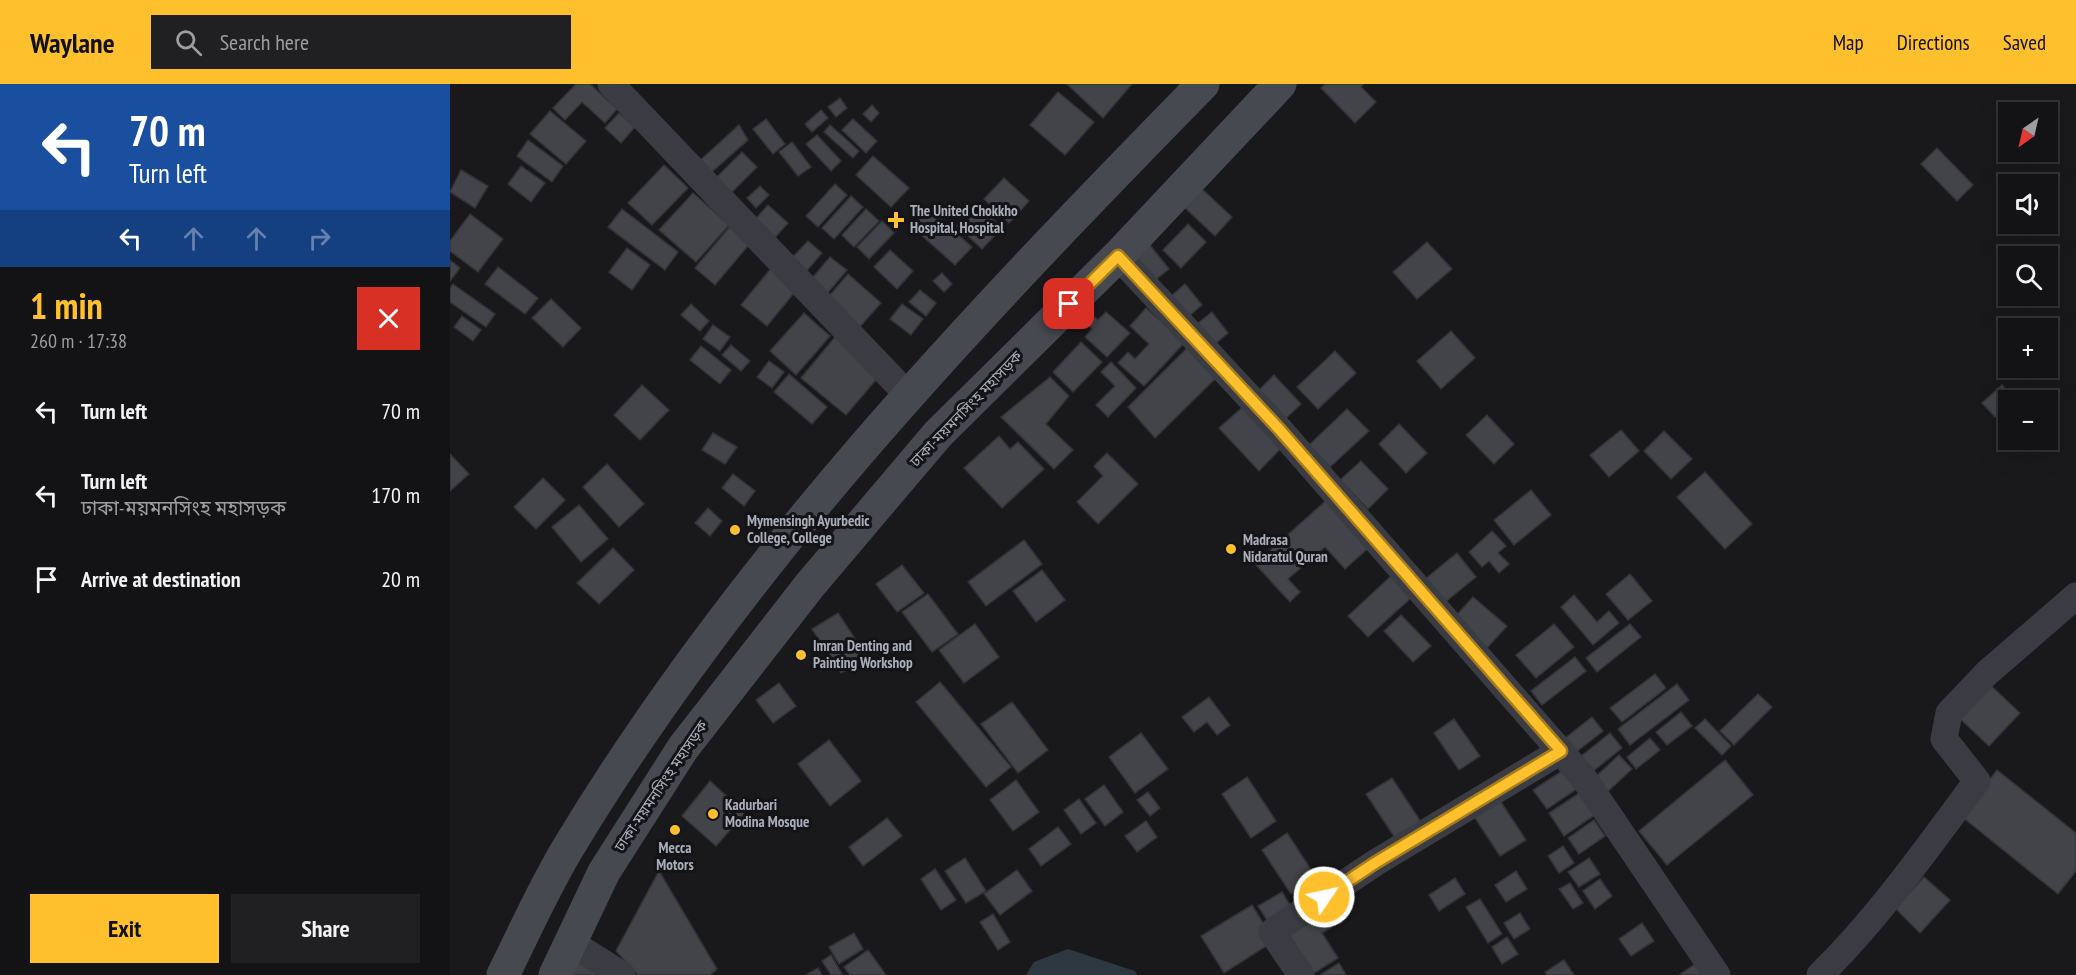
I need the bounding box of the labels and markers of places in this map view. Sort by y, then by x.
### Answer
place label: The United Chokkho Hospital, Hospital [910,201,1018,237]
marker: The United Chokkho Hospital, Hospital [887,211,905,229]
pin [1043,278,1094,329]
place label: Mymensingh Ayurbedic College, College [747,511,870,547]
marker: Mymensingh Ayurbedic College, College [728,523,742,537]
place label: Madrasa Nidaratul Quran [1243,530,1328,566]
marker: Madrasa Nidaratul Quran [1224,542,1238,556]
place label: Imran Denting and Painting Workshop [813,636,913,672]
marker: Imran Denting and Painting Workshop [794,648,808,662]
place label: Kadurbari Modina Mosque [725,795,809,831]
marker: Kadurbari Modina Mosque [706,807,720,821]
marker: Mecca Motors [668,823,682,837]
place label: Mecca Motors [656,838,694,874]

